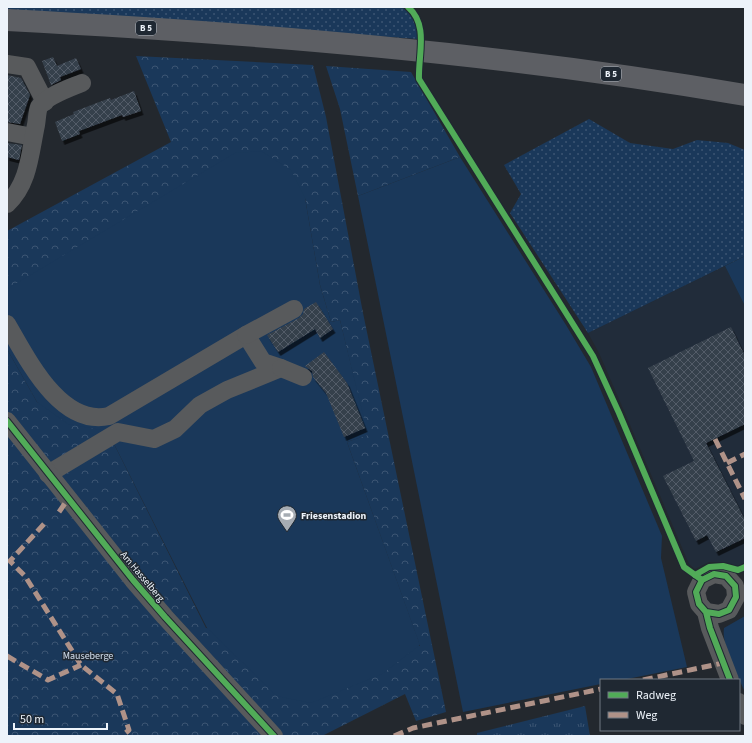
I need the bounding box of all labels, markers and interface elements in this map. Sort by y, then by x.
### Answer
road number: B 5 [136,21,156,35]
road number: B 5 [601,67,621,81]
sports icon: Friesenstadion [276,504,298,532]
place label: Friesenstadion [301,509,366,523]
street label: Am Hasselberg [117,548,168,605]
park label: Mauseberge [63,649,113,663]
legend [600,679,740,731]
text: Radweg [636,687,676,704]
scale bar [14,705,107,731]
text: Weg [636,707,657,724]
text: 50 m [20,711,44,728]

